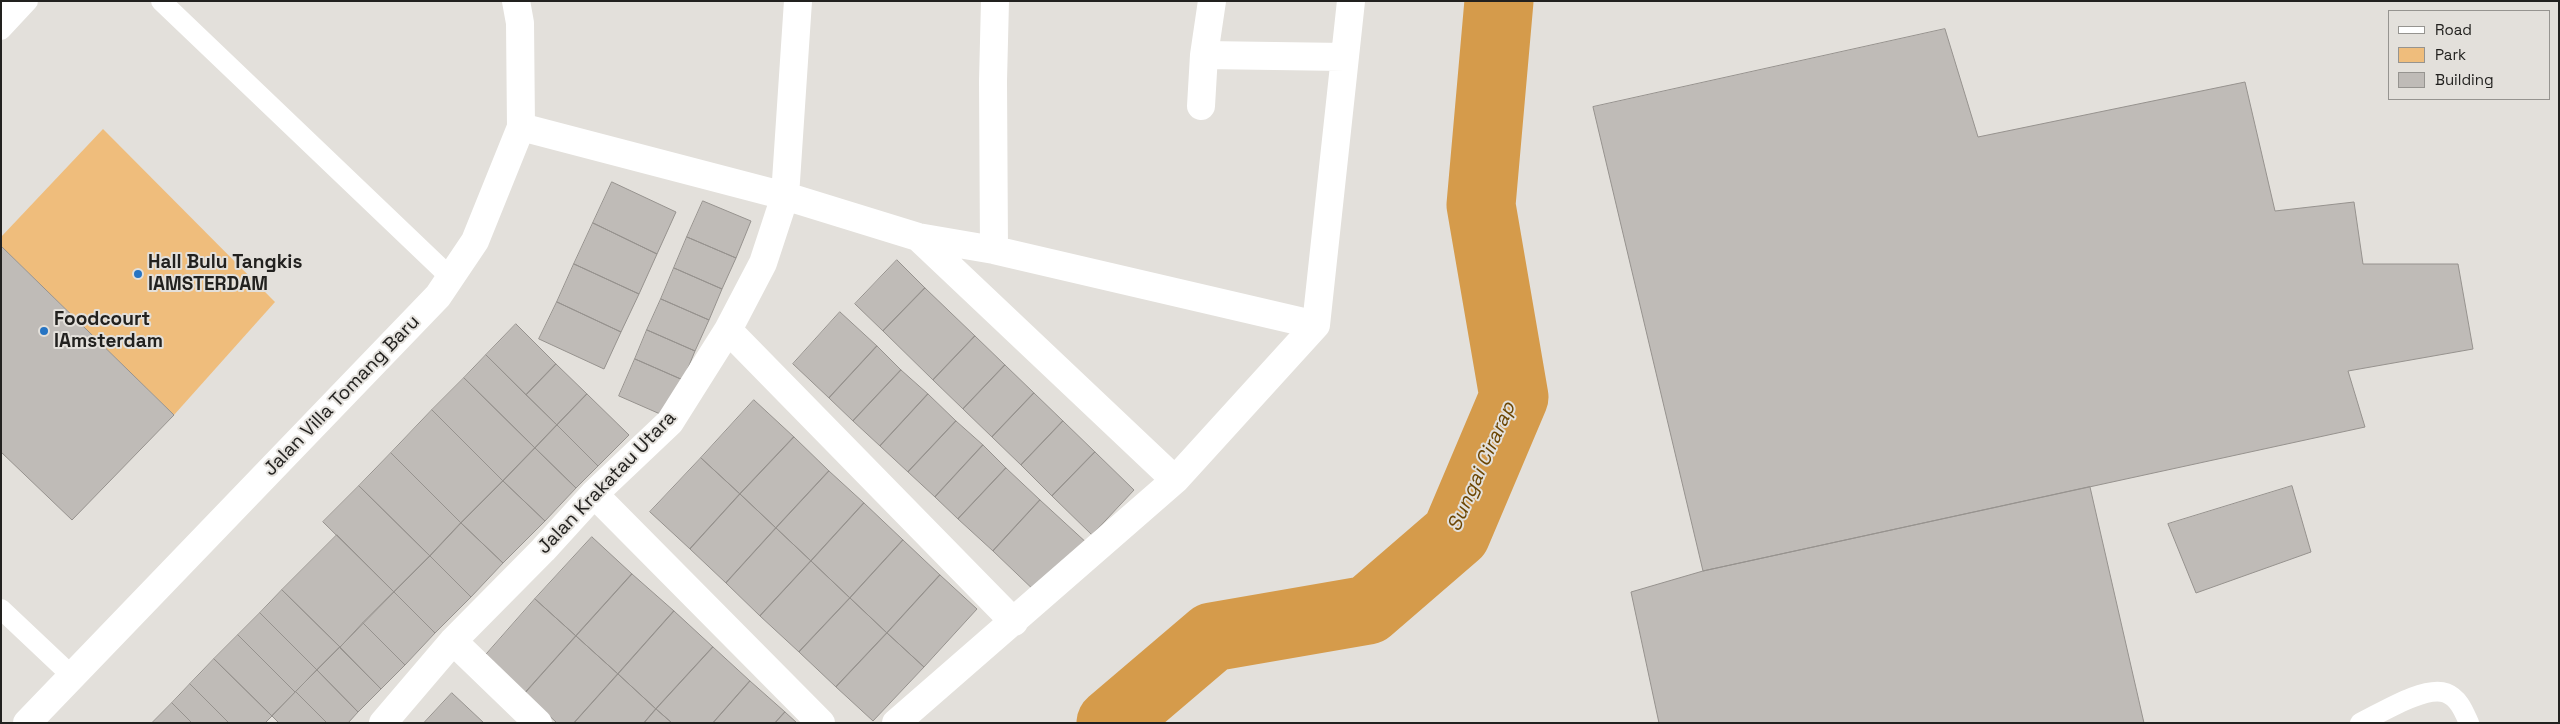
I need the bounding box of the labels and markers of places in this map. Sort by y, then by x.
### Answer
place label: Hall Bulu Tangkis IAMSTERDAM [148,252,302,296]
marker: Hall Bulu Tangkis IAMSTERDAM [132,268,144,280]
place label: Foodcourt IAmsterdam [54,309,163,353]
marker: Foodcourt IAmsterdam [38,325,50,337]

